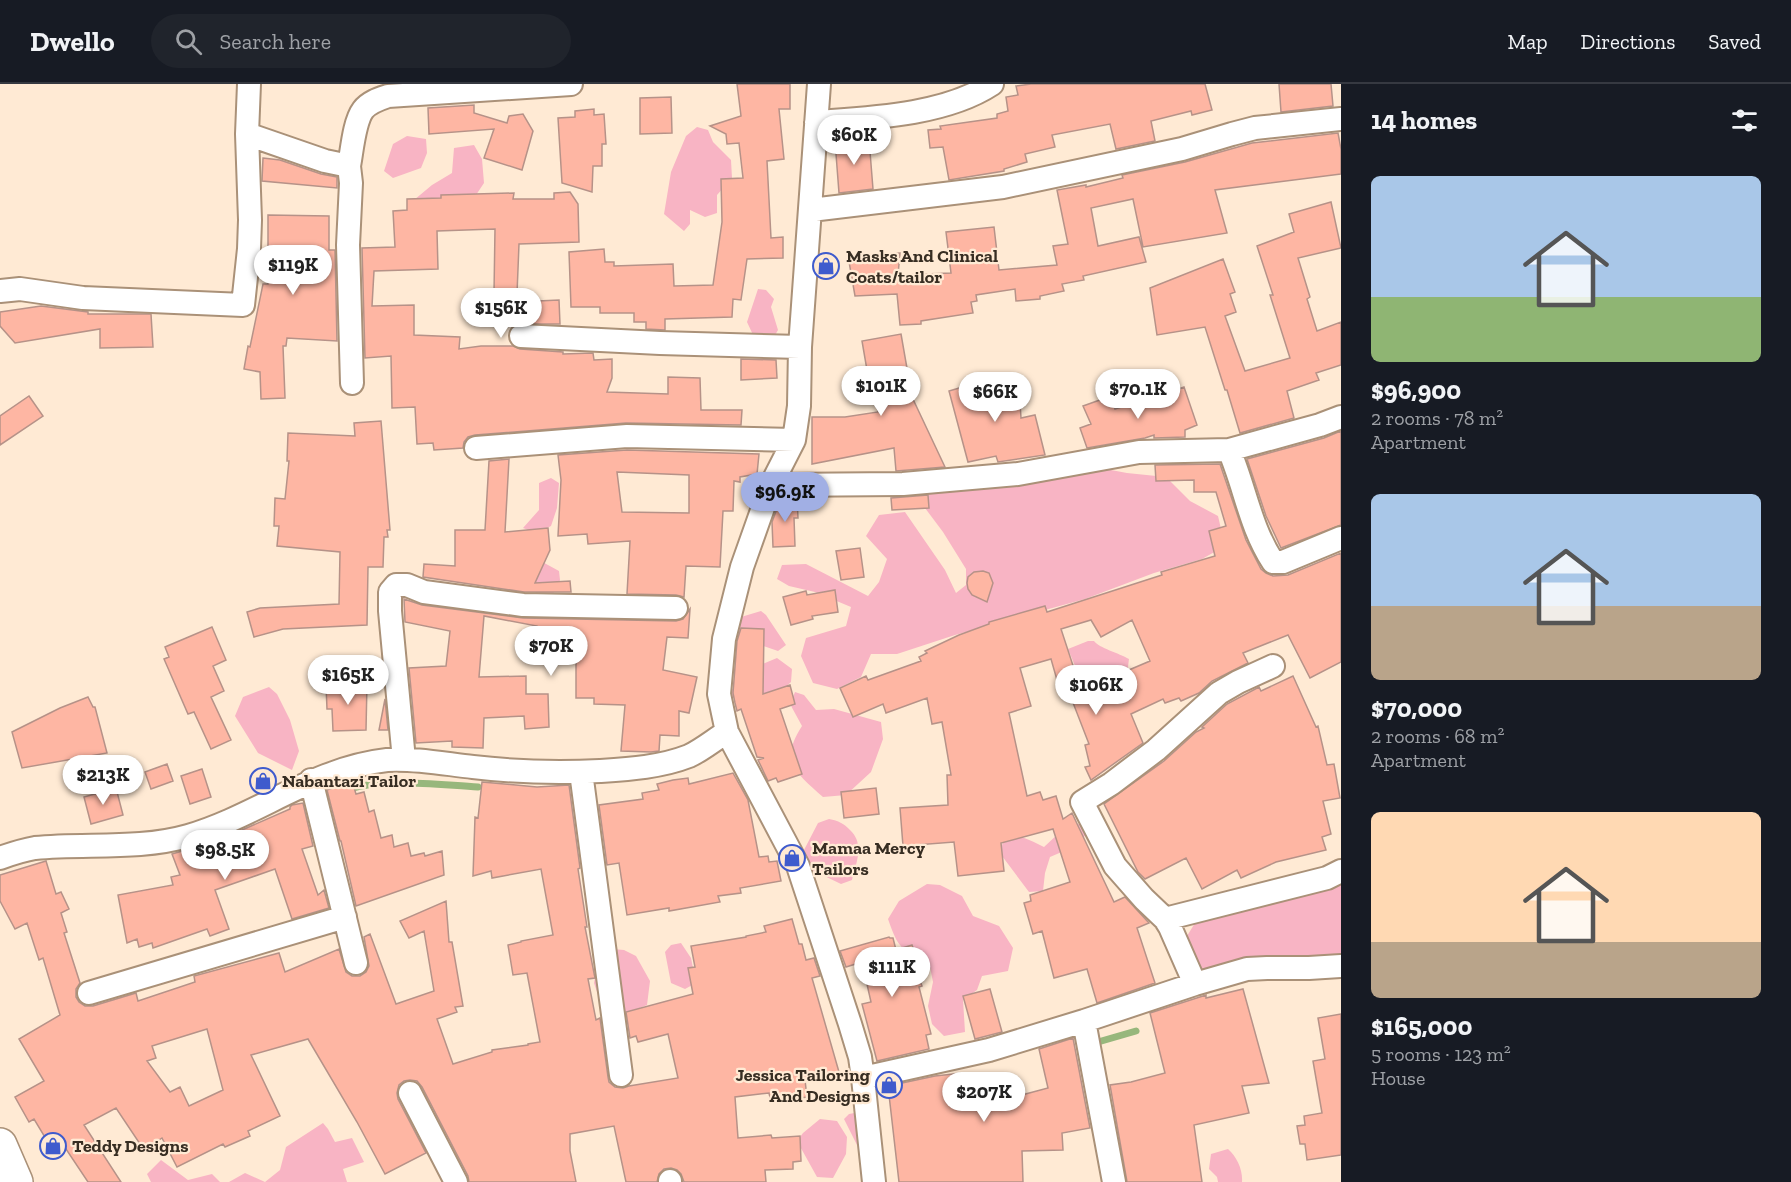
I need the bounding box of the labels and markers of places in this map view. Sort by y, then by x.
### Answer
pin: $60K [818,115,890,166]
pin: $119K [251,245,335,296]
place label: Masks And Clinical Coats/tailor [846,245,998,288]
shop icon: Masks And Clinical Coats/tailor [811,251,841,281]
pin: $156K [459,288,543,339]
pin: $101K [839,366,923,417]
pin: $70.1K [1089,369,1187,420]
pin: $66K [959,372,1031,423]
pin: $96.9K [736,472,834,523]
pin: $70K [515,626,587,677]
pin: $165K [306,655,390,706]
pin: $106K [1054,665,1138,716]
pin: $213K [61,755,145,806]
shop icon: Nabantazi Tailor [248,766,278,796]
place label: Nabantazi Tailor [282,770,416,792]
pin: $98.5K [176,830,274,881]
place label: Mamaa Mercy Tailors [812,837,925,880]
shop icon: Mamaa Mercy Tailors [777,843,807,873]
pin: $111K [850,947,934,998]
place label: Jessica Tailoring And Designs [736,1064,870,1107]
shop icon: Jessica Tailoring And Designs [874,1070,904,1100]
pin: $207K [942,1072,1026,1123]
shop icon: Teddy Designs [38,1131,68,1161]
place label: Teddy Designs [72,1135,188,1157]

